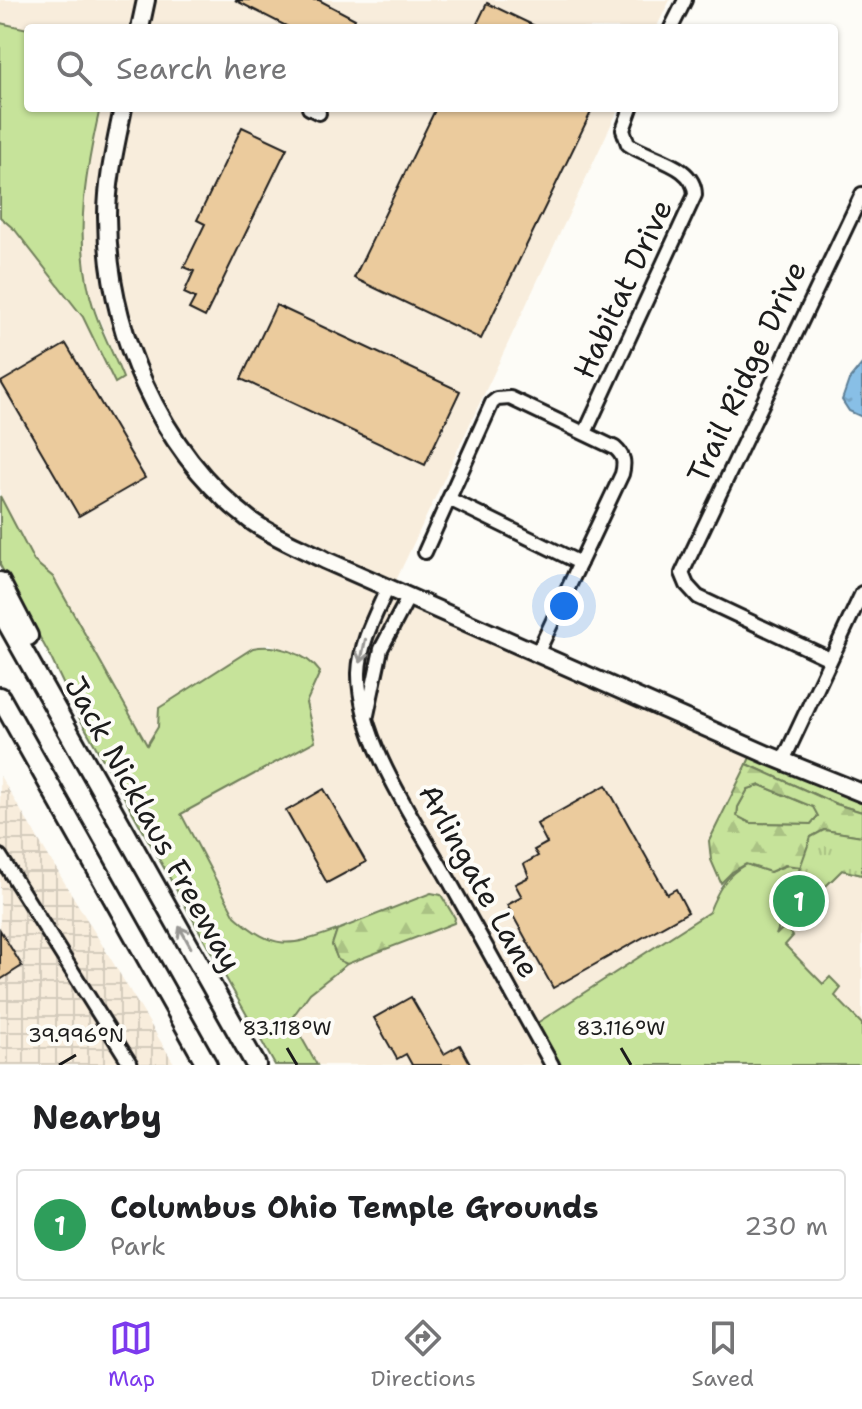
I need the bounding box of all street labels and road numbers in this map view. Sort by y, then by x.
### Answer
street label: Habitat Drive [563,193,682,385]
street label: Trail Ridge Drive [677,254,816,490]
street label: Jack Nicklaus Freeway [55,669,252,979]
street label: Arlingate Lane [409,776,550,985]

